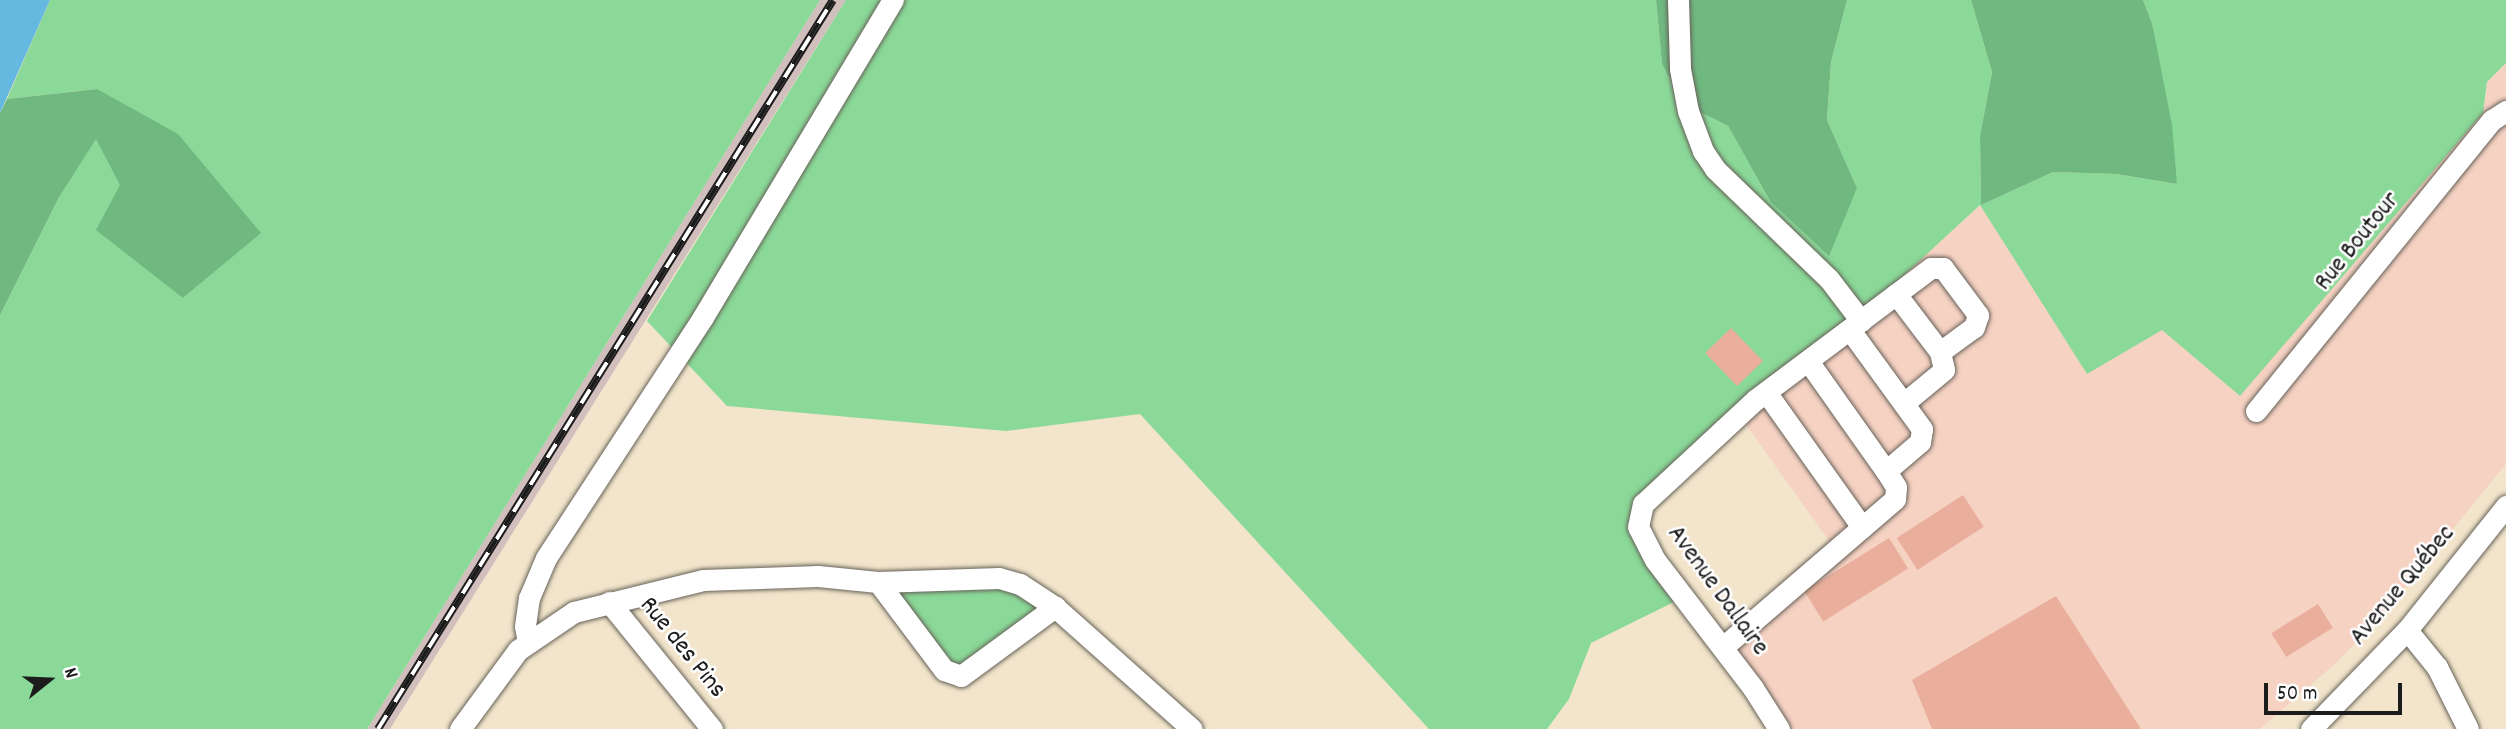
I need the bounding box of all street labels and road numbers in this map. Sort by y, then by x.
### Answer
street label: Rue Boutour [2309,186,2407,298]
street label: Avenue Québec [2344,519,2462,653]
street label: Avenue Dallaire [1659,520,1775,662]
street label: Rue des Pins [632,591,732,705]

